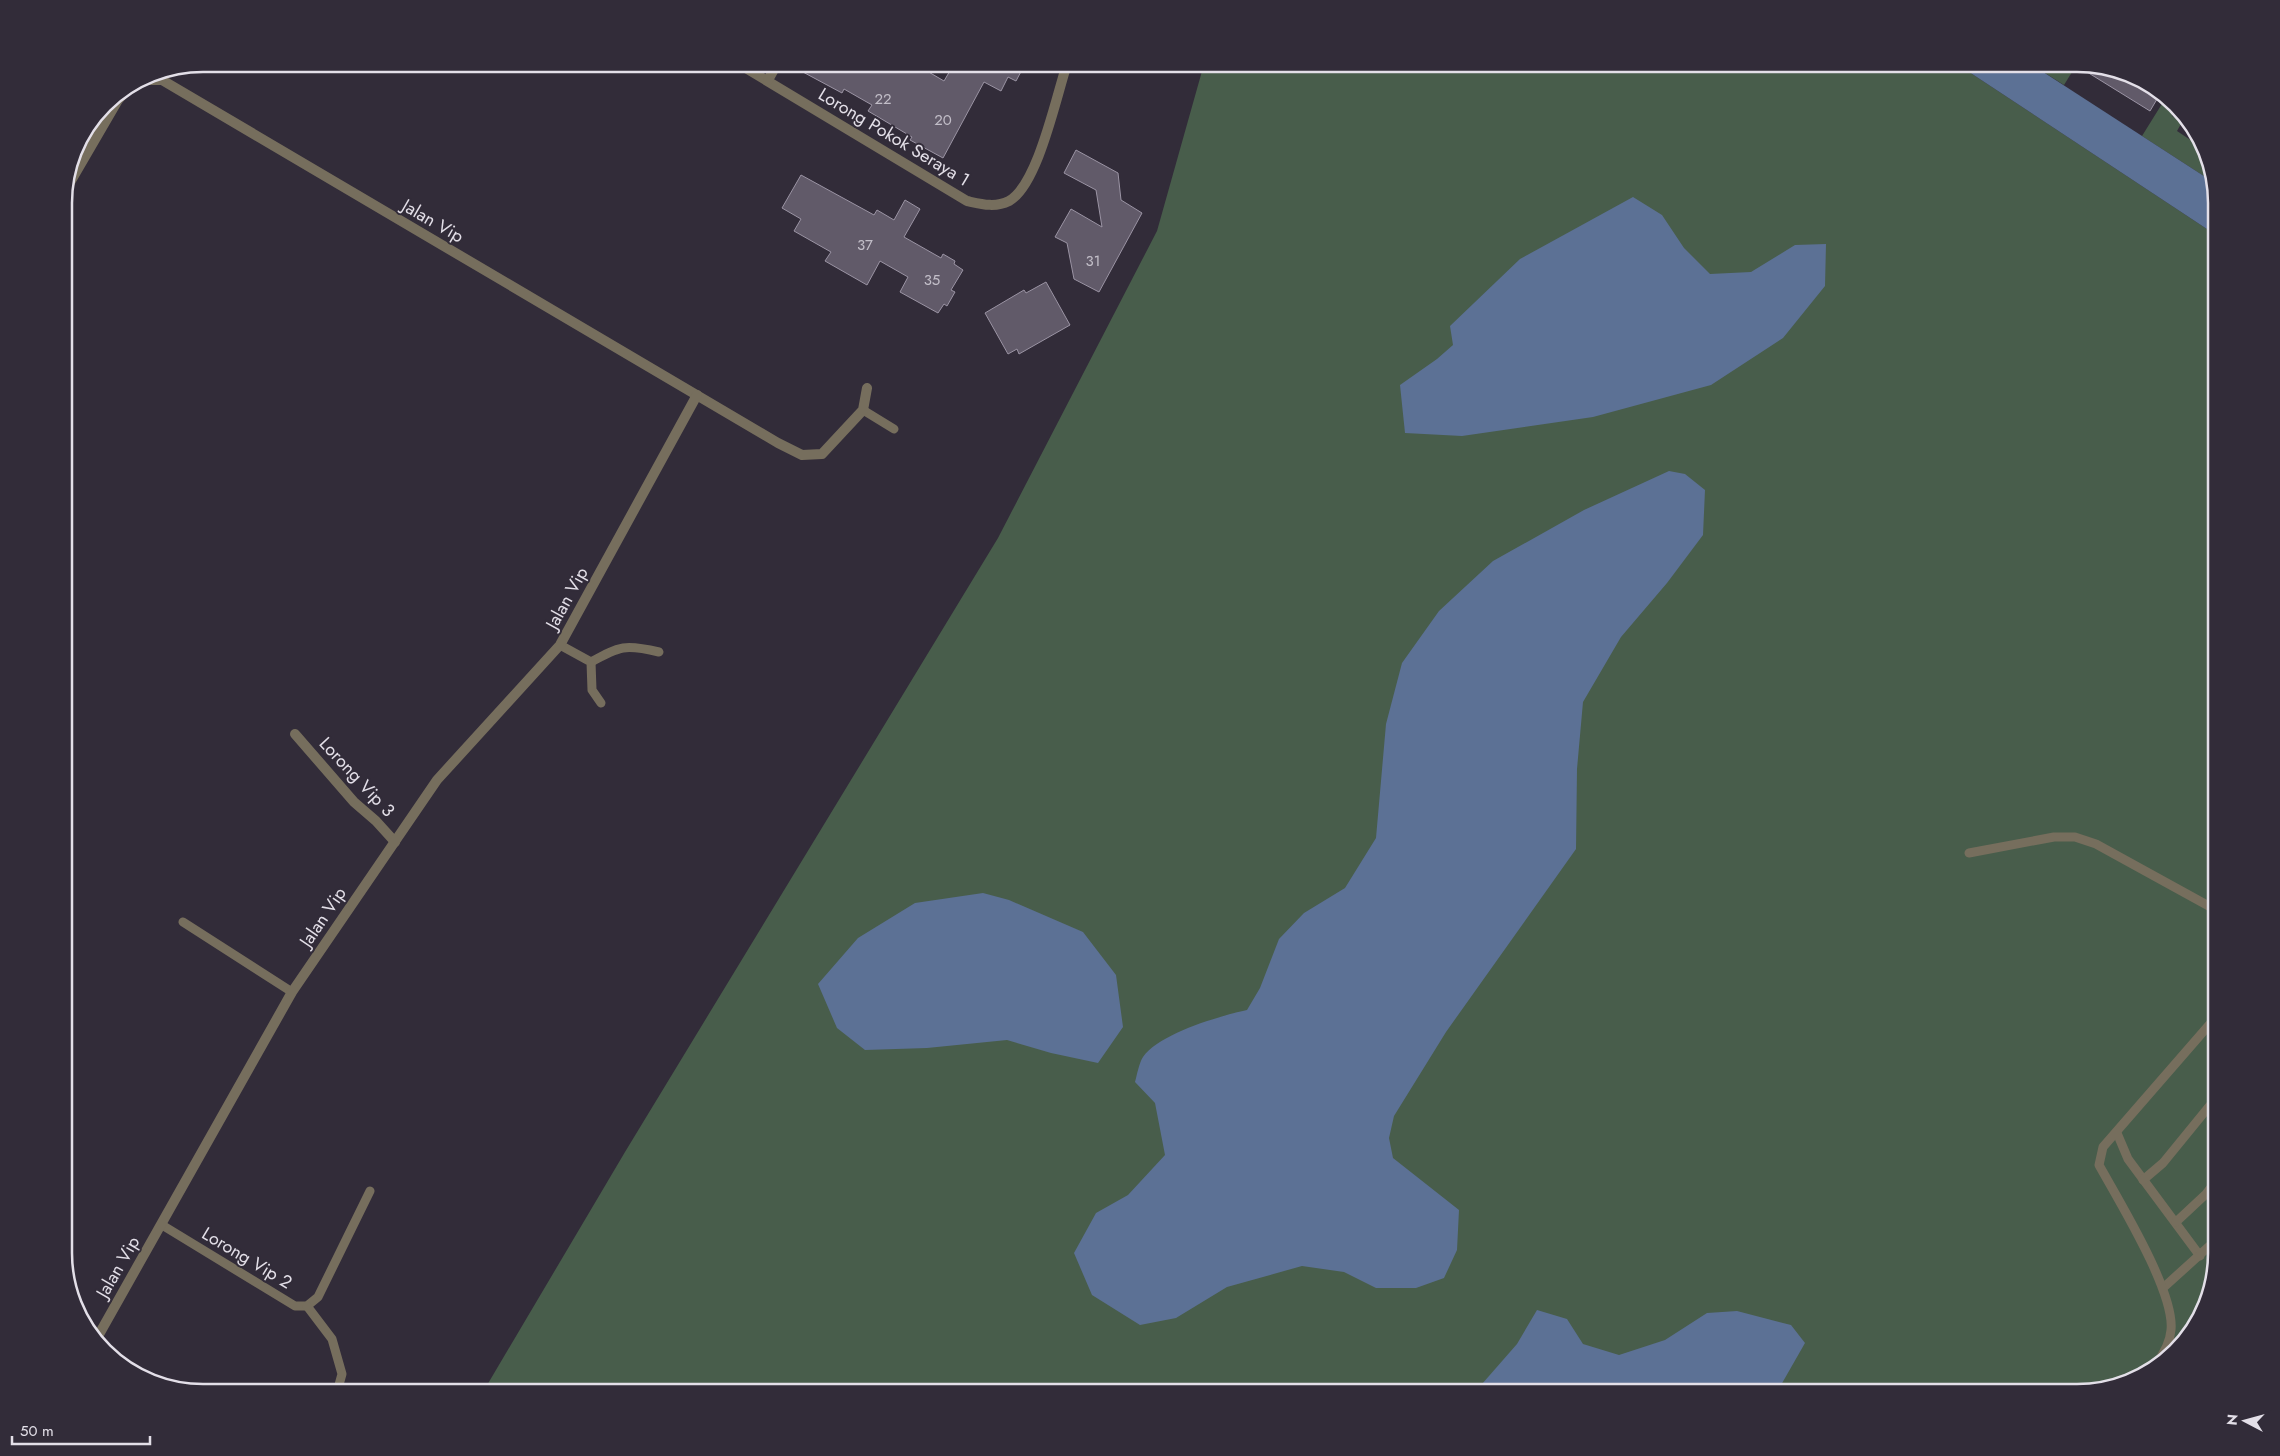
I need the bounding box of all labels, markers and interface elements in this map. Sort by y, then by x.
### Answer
street label: Lorong Pokok Seraya 1 [813,81,975,193]
house number: 22 [874,88,892,110]
house number: 20 [934,109,952,131]
street label: Jalan Vip [396,192,469,249]
house number: 37 [857,234,873,256]
house number: 31 [1086,250,1100,272]
house number: 35 [924,269,940,291]
street label: Jalan Vip [538,562,595,636]
street label: Lorong Vip 3 [313,731,401,823]
street label: Jalan Vip [292,882,353,954]
street label: Lorong Vip 2 [197,1221,297,1295]
street label: Jalan Vip [89,1231,146,1304]
north arrow [2220,1396,2270,1446]
text: N [2222,1413,2243,1426]
scale bar [12,1414,150,1446]
text: 50 m [20,1420,54,1442]

